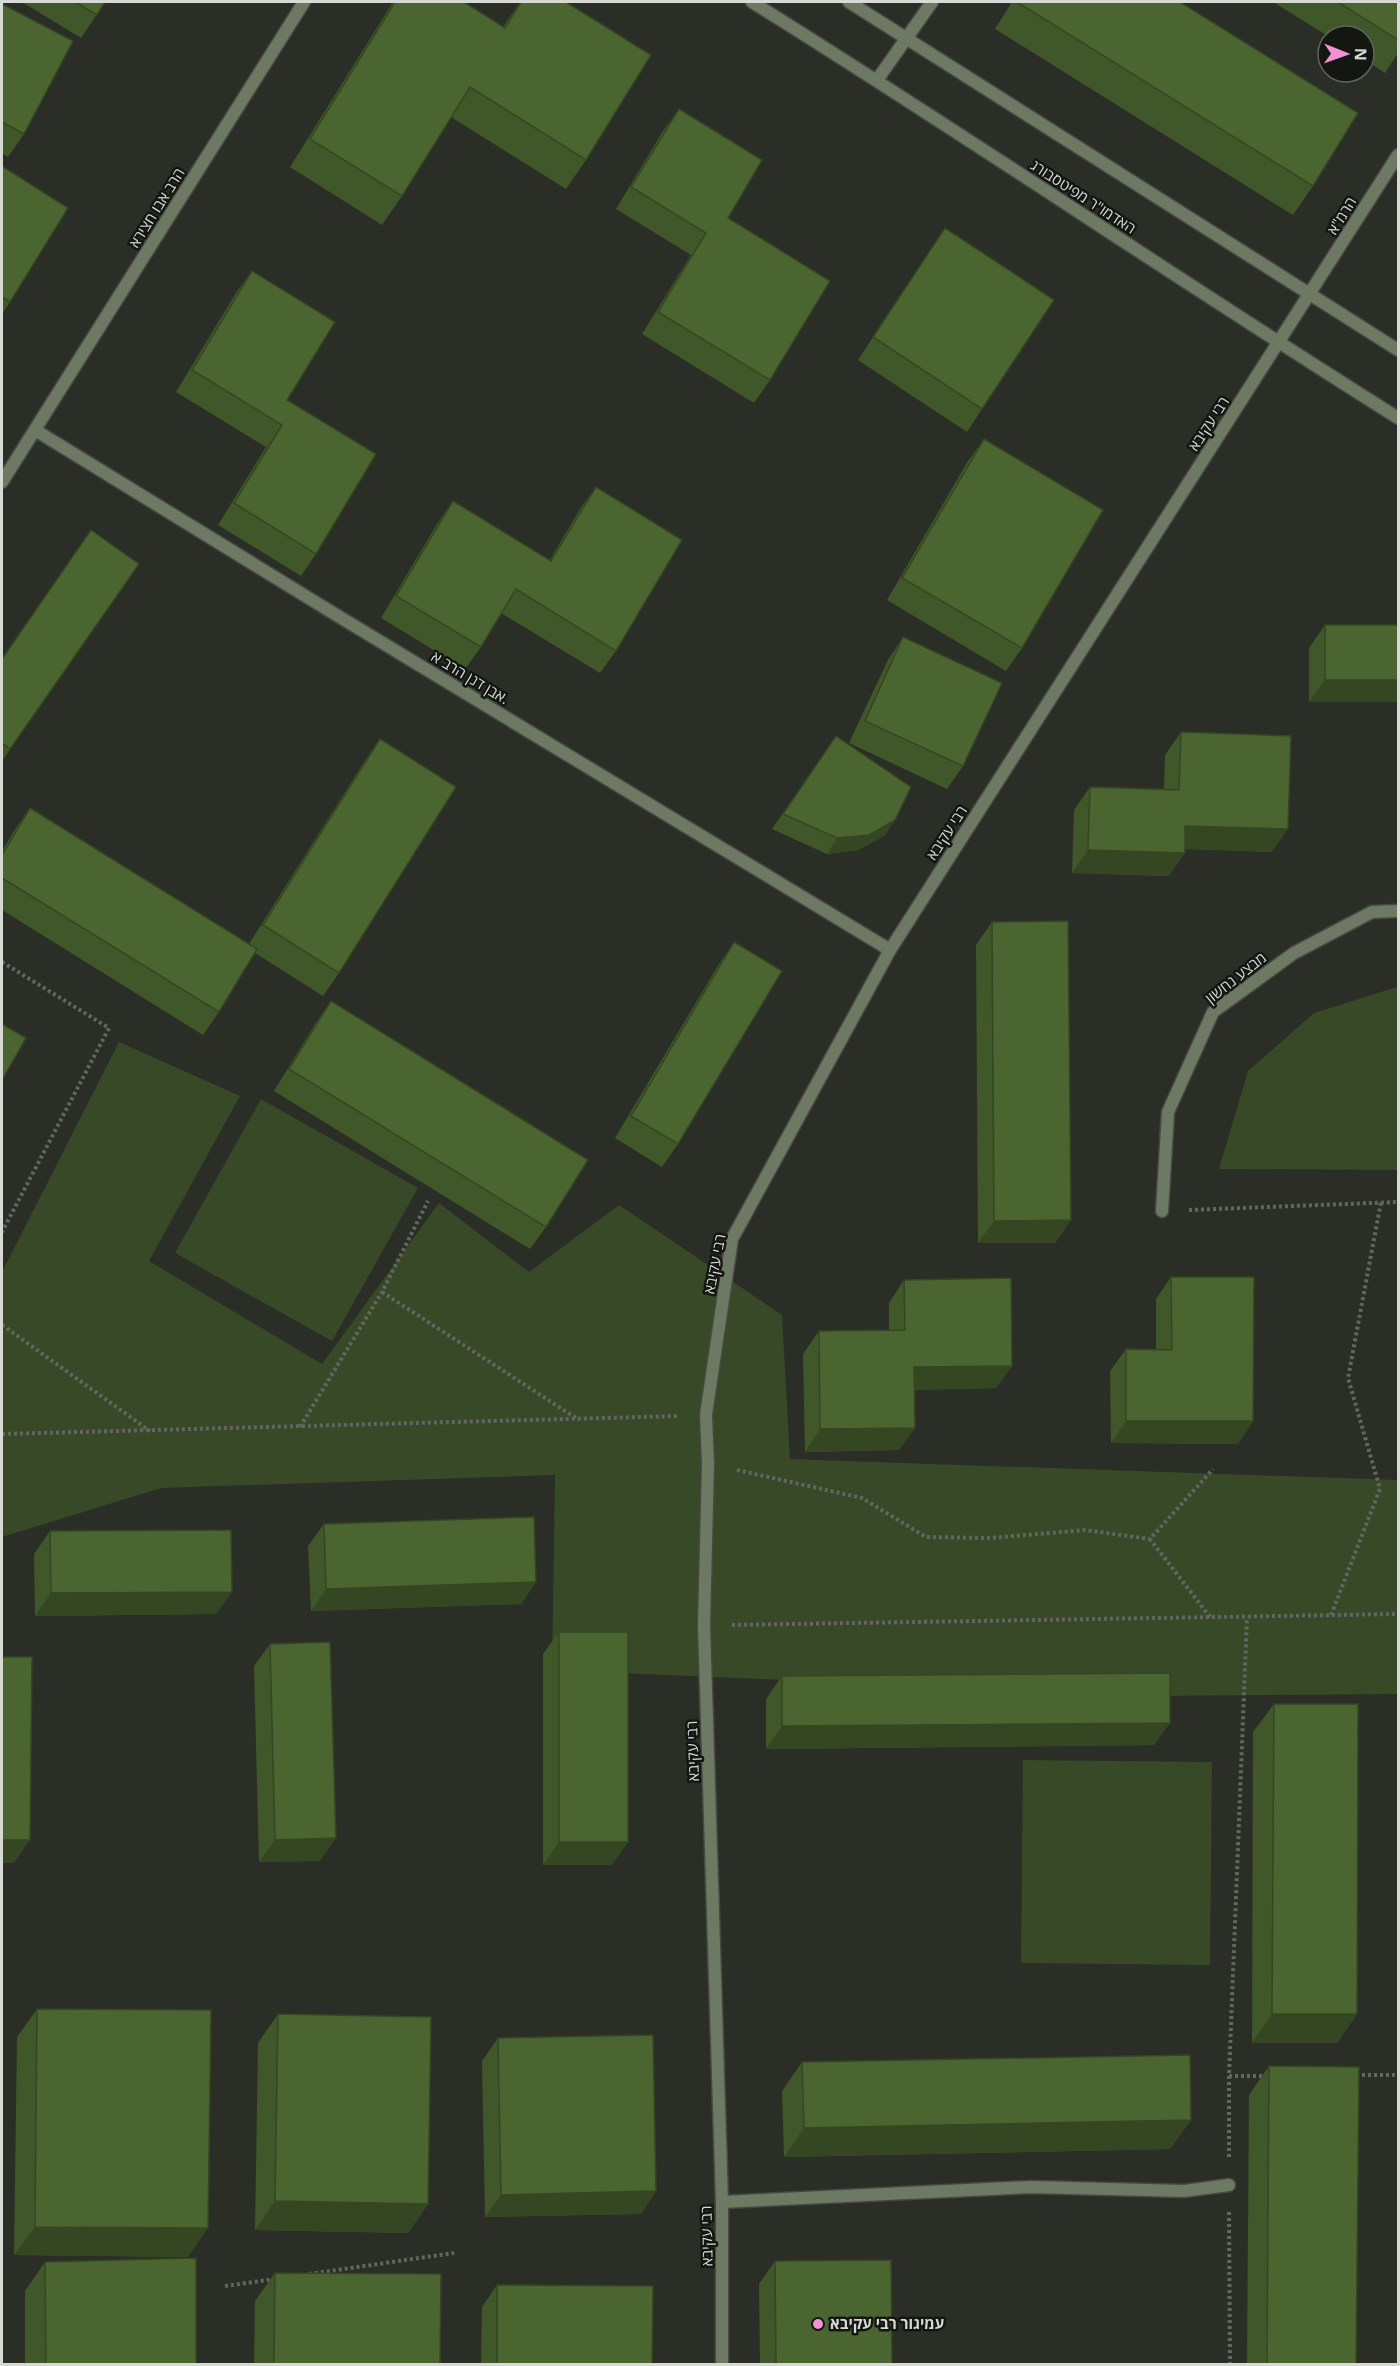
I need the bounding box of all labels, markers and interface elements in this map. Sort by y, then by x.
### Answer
north arrow [1316,24,1376,84]
text: N [1350,48,1372,61]
street label: האדמו"ר מפיטסבורג [1027,155,1140,238]
street label: הרב אבו חצירא [124,164,189,251]
street label: הרמ"א [1322,193,1360,238]
street label: רבי עקיבא [1183,392,1233,454]
street label: אבן דנן הרב א. [428,646,513,708]
street label: רבי עקיבא [921,801,971,863]
street label: מבצע נחשון [1201,947,1270,1007]
street label: רבי עקיבא [698,1232,730,1296]
street label: רבי עקיבא [681,1720,703,1782]
street label: רבי עקיבא [695,2205,717,2267]
place label: עמיגור רבי עקיבא [830,2313,944,2333]
marker: עמיגור רבי עקיבא [811,2317,825,2331]

